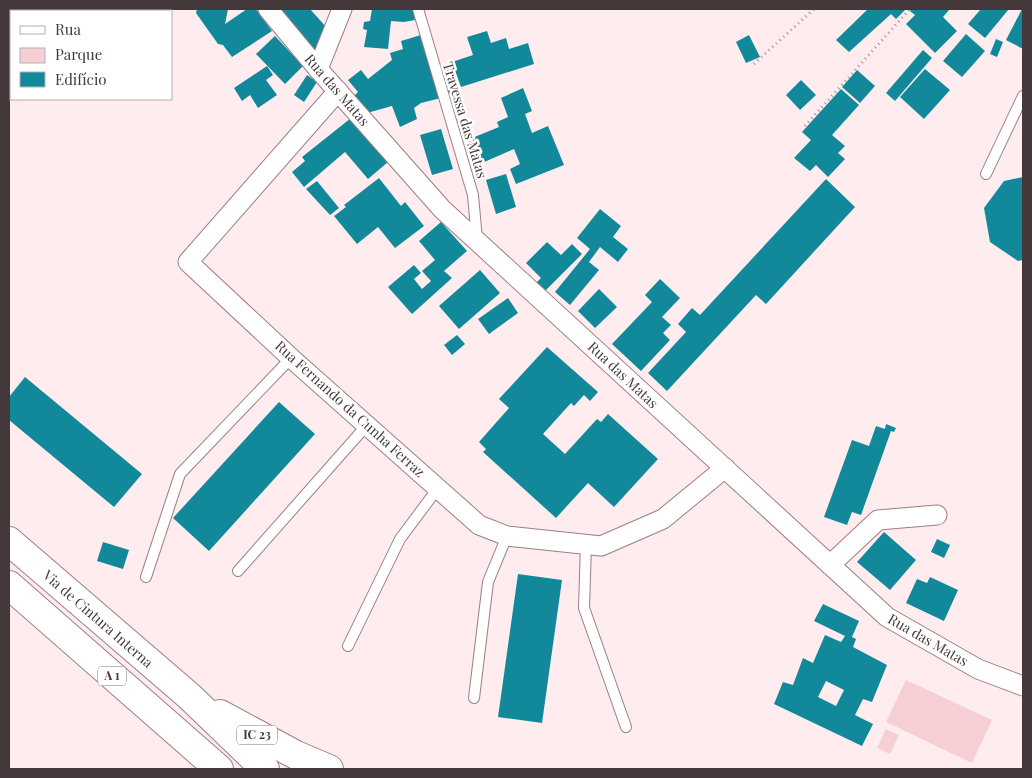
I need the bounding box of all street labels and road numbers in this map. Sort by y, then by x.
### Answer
street label: Rua das Matas [301,50,374,130]
street label: Travessa das Matas [439,59,492,180]
street label: Rua Fernando da Cunha Ferraz [271,336,430,481]
street label: Rua das Matas [584,337,663,412]
street label: Via de Cintura Interna [39,565,157,672]
street label: Rua das Matas [885,609,972,670]
road number: A 1 [98,666,126,686]
road number: IC 23 [237,726,277,744]

